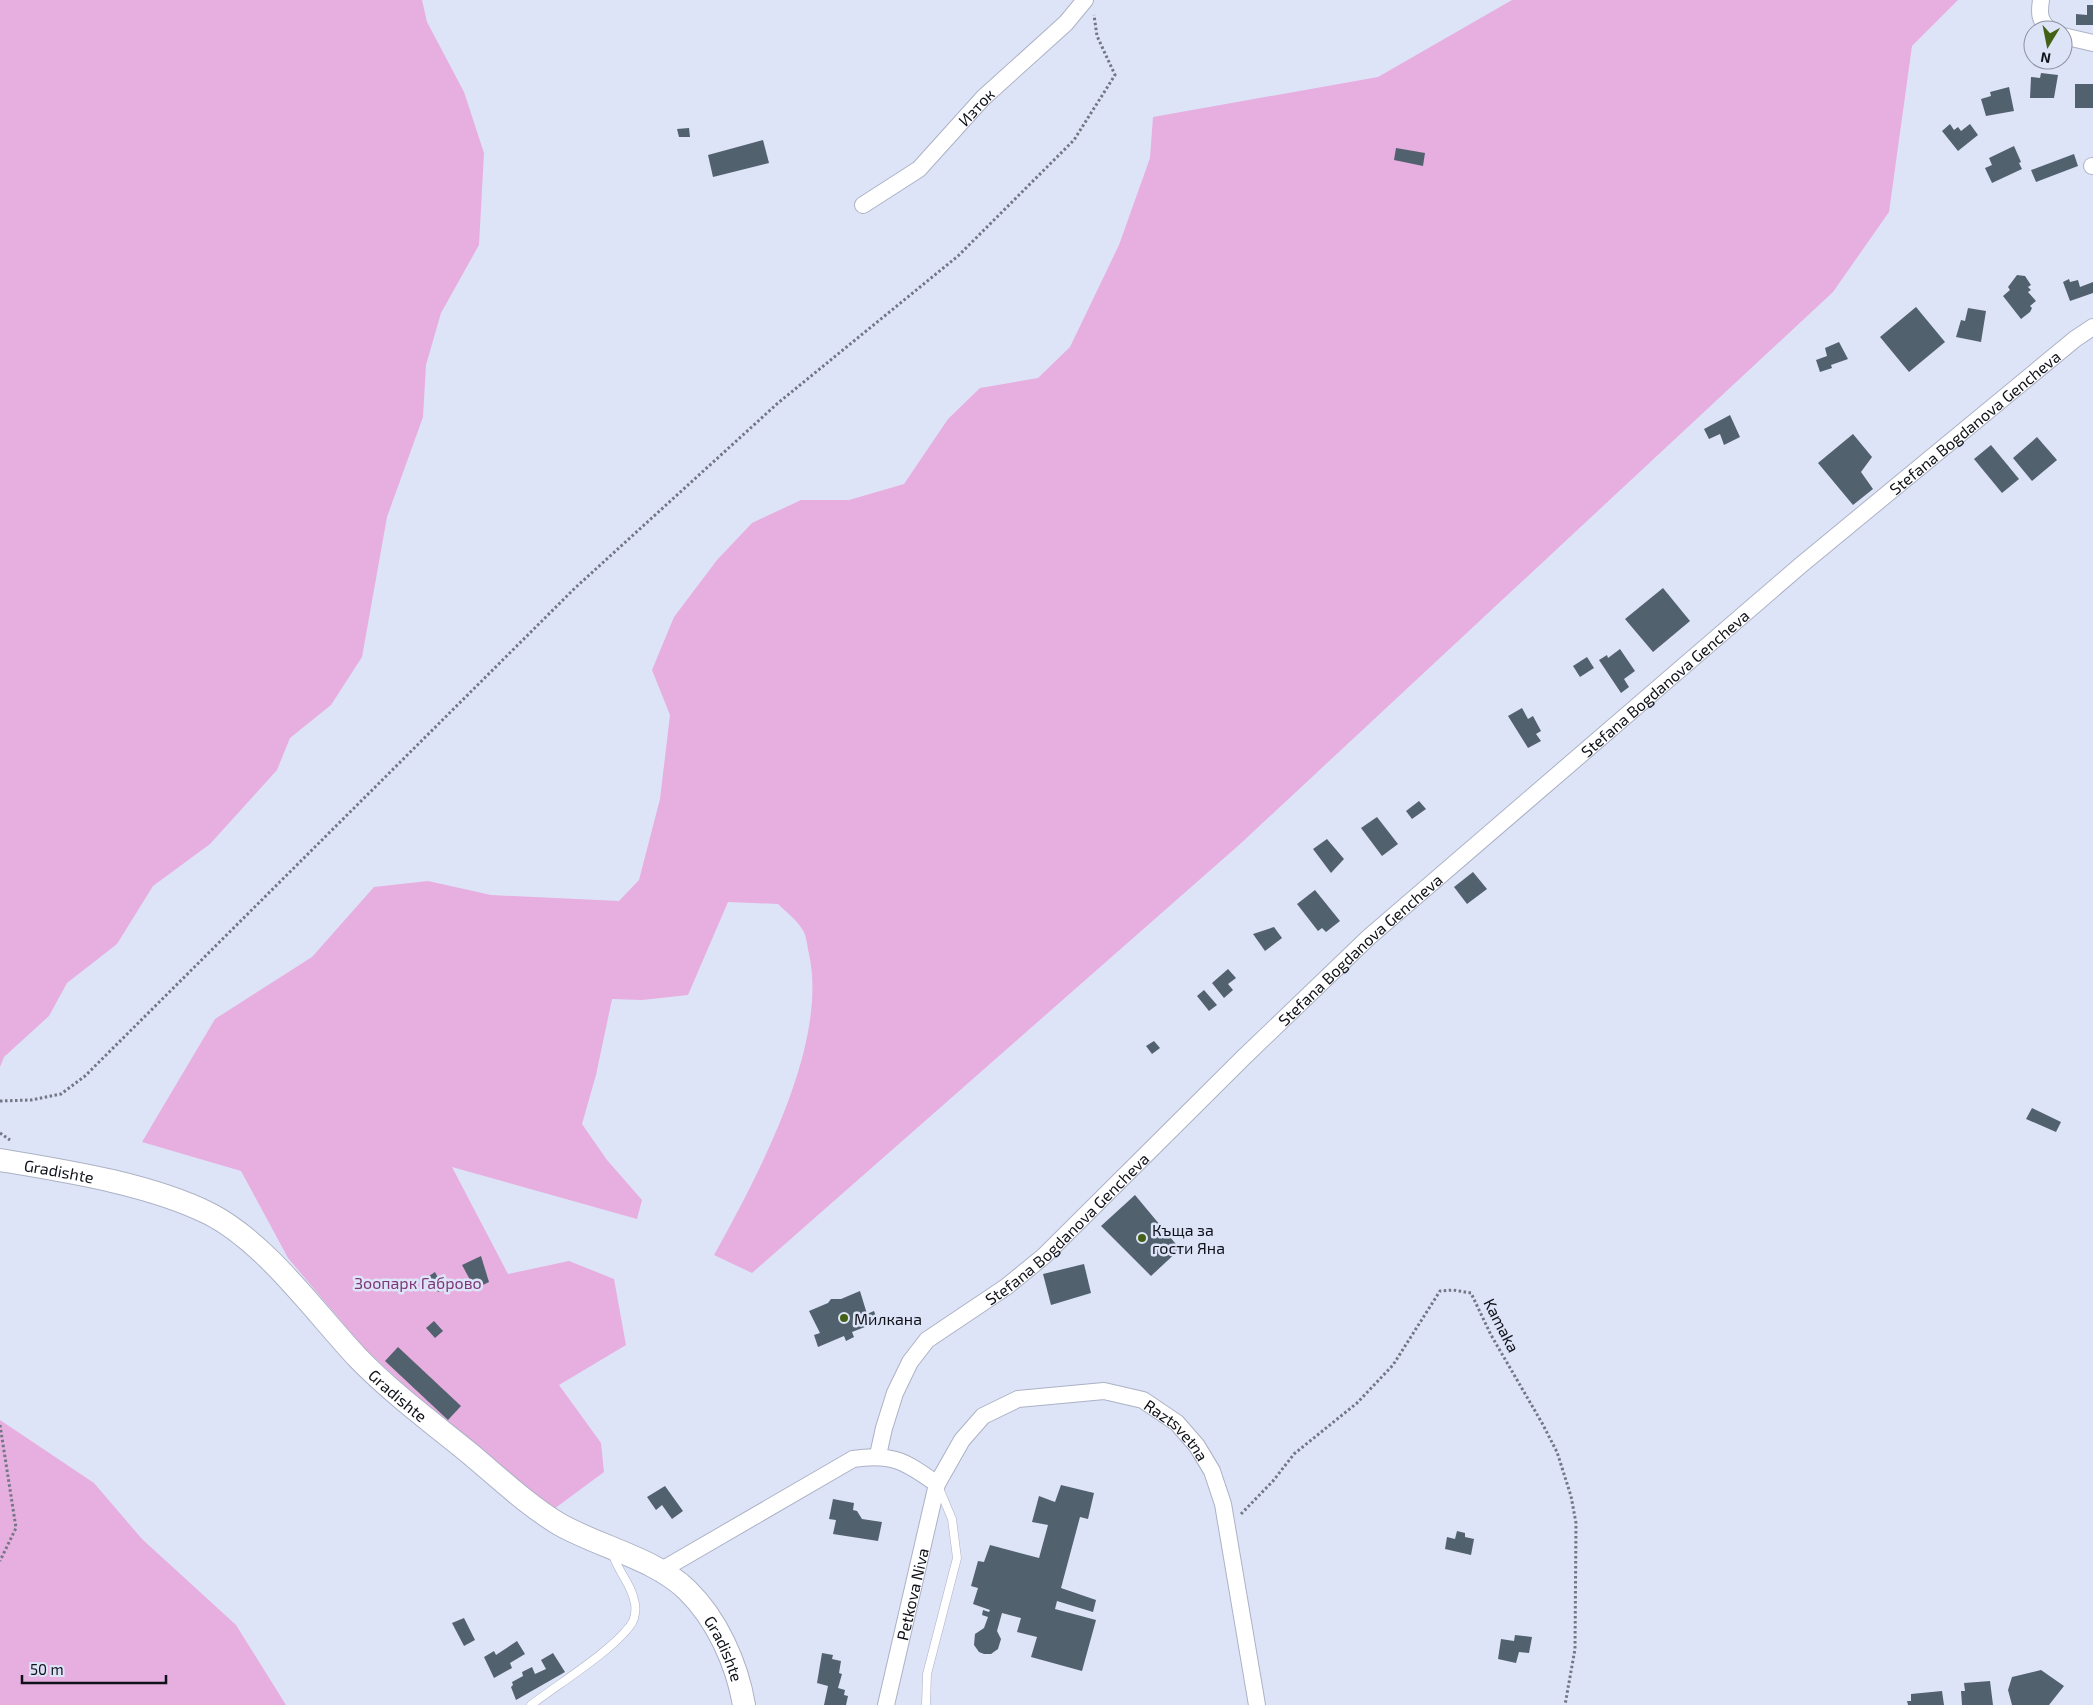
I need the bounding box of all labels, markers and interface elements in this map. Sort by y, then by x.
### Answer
north arrow [2023,20,2073,70]
text: N [2039,49,2052,68]
street label: Изток [954,83,998,129]
street label: Stefana Bogdanova Gencheva [1885,346,2064,498]
street label: Stefana Bogdanova Gencheva [1576,605,1752,760]
street label: Stefana Bogdanova Gencheva [1274,869,1446,1029]
street label: Stefana Bogdanova Gencheva [981,1148,1152,1308]
street label: Gradishte [23,1155,96,1186]
place label: Къща за гости Яна [1152,1220,1225,1257]
marker: Къща за гости Яна [1136,1232,1148,1244]
park label: Зоопарк Габрово [354,1273,482,1292]
street label: Kamaka [1480,1295,1524,1355]
place label: Милкана [854,1309,922,1328]
marker: Милкана [838,1312,850,1324]
street label: Gradishte [365,1365,431,1425]
street label: Raztsvetna [1141,1395,1213,1464]
street label: Petkova Niva [892,1546,931,1642]
street label: Gradishte [701,1612,748,1684]
scale bar [22,1652,166,1684]
text: 50 m [30,1660,64,1678]

